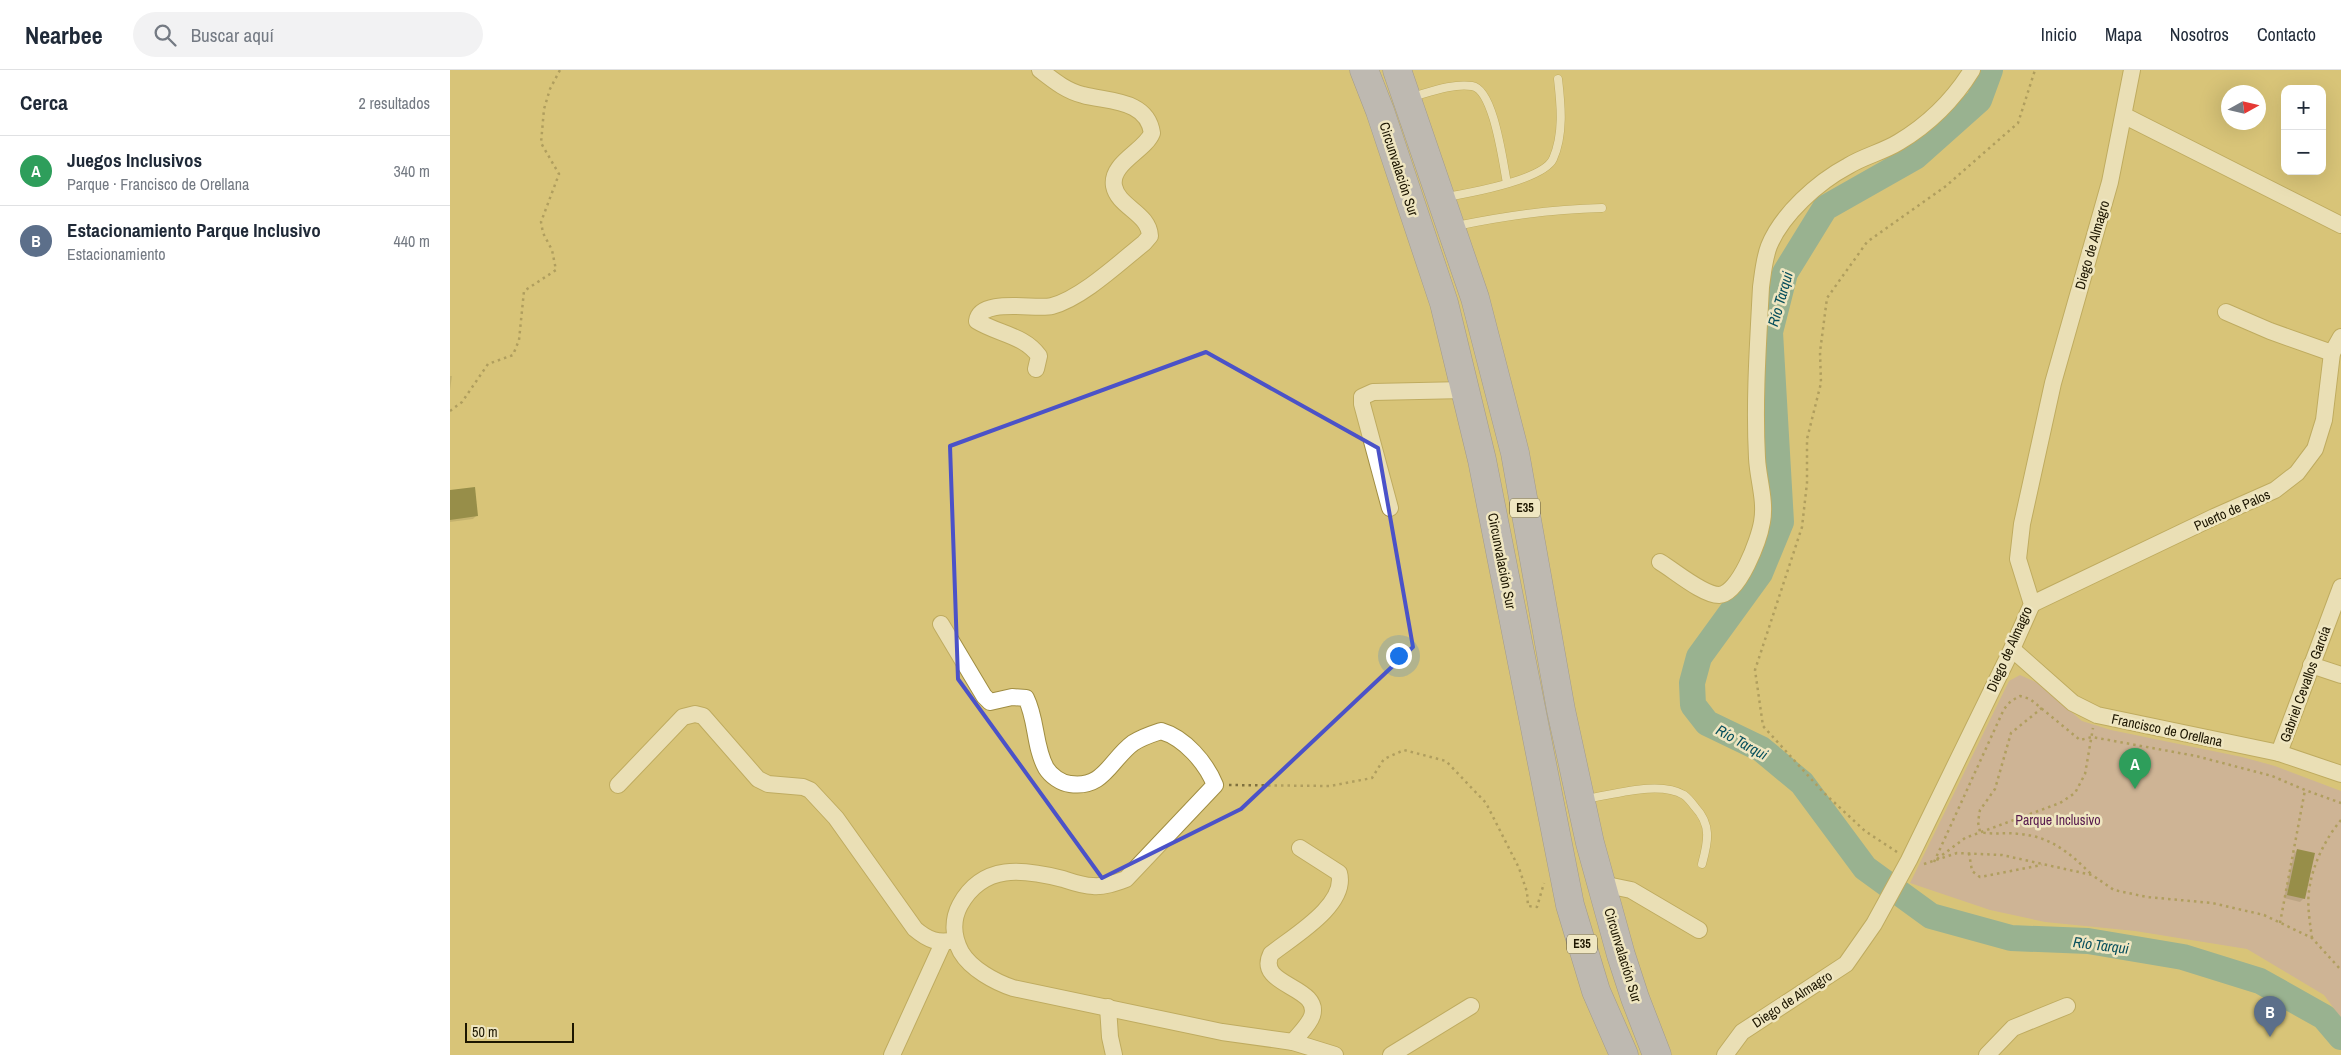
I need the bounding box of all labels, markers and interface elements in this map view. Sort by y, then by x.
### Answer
search box [133,12,483,57]
text: Nearbee [25,19,103,51]
icon: search [151,21,179,49]
text: Buscar aquí [191,22,274,48]
text: Inicio [2041,22,2077,47]
text: Mapa [2105,22,2142,47]
text: Nosotros [2170,22,2229,47]
text: Contacto [2257,22,2316,47]
north arrow [2221,85,2266,130]
map controls [2281,85,2326,175]
button: + [2281,85,2326,130]
text: Cerca [20,88,68,117]
text: 2 resultados [359,92,430,114]
street label: Circunvalación Sur [1375,120,1423,218]
button: − [2281,130,2326,175]
text: Juegos Inclusivos [67,147,202,173]
text: A [31,160,41,182]
text: 340 m [394,160,430,182]
text: Parque · Francisco de Orellana [67,173,249,195]
street label: Diego de Almagro [2071,198,2113,292]
text: Estacionamiento Parque Inclusivo [67,217,321,243]
text: B [31,230,41,252]
text: 440 m [394,230,430,252]
text: Estacionamiento [67,243,165,265]
water label: Río Tarqui [1762,269,1798,329]
street label: Puerto de Palos [2191,485,2273,535]
road number: E35 [1510,498,1540,518]
street label: Circunvalación Sur [1484,511,1520,611]
street label: Diego de Almagro [1982,603,2036,695]
street label: Gabriel Cevallos García [2276,623,2335,745]
your location [1386,643,1412,669]
street label: Francisco de Orellana [2110,709,2225,751]
water label: Río Tarqui [1712,719,1772,765]
pin: A [2119,748,2151,789]
park label: Parque Inclusivo [2015,811,2101,829]
street label: Circunvalación Sur [1600,906,1646,1004]
water label: Río Tarqui [2072,931,2131,959]
road number: E35 [1567,934,1597,954]
street label: Diego de Almagro [1749,966,1835,1032]
pin: B [2254,996,2286,1037]
scale bar [465,1020,574,1043]
text: 50 m [472,1023,498,1041]

